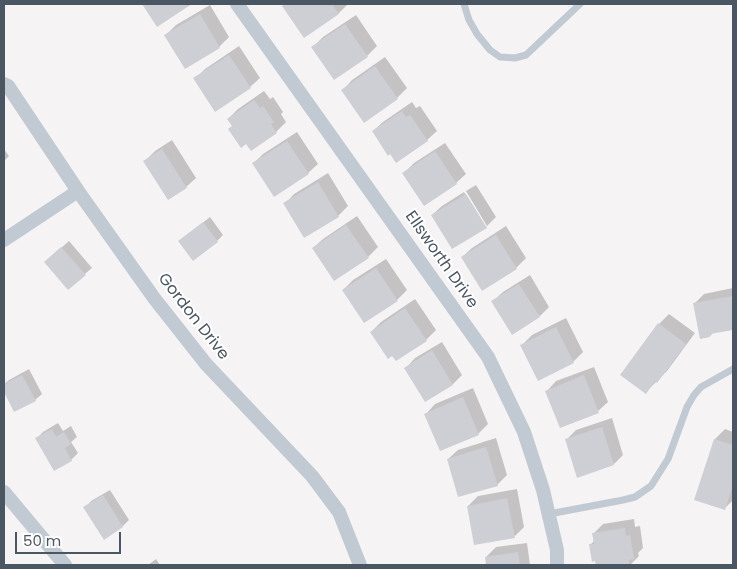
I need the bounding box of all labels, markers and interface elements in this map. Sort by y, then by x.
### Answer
street label: Ellsworth Drive [400,208,482,312]
street label: Gordon Drive [153,270,233,364]
scale bar [18,522,124,554]
text: 50 m [23,530,61,551]

